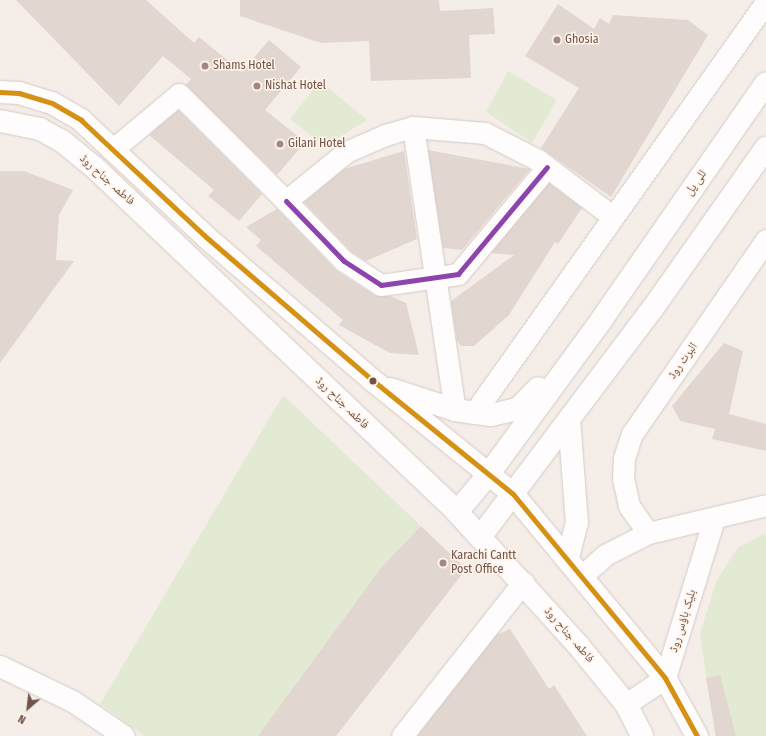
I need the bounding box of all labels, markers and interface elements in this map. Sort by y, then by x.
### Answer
place label: Ghosia [565,33,599,47]
marker: Ghosia [552,35,562,45]
place label: Shams Hotel [213,59,275,73]
marker: Shams Hotel [200,61,210,71]
place label: Nishat Hotel [265,79,326,93]
marker: Nishat Hotel [252,81,262,91]
place label: Gilani Hotel [288,137,345,151]
marker: Gilani Hotel [275,139,285,149]
street label: فاطمہ جناح روڈ [76,152,138,208]
street label: للی پل [682,168,710,198]
street label: البرٹ روڈ [665,340,701,382]
street label: فاطمہ جناح روڈ [312,374,372,432]
unlabelled marker [368,376,378,386]
place label: Karachi Cantt Post Office [451,549,516,577]
marker: Karachi Cantt Post Office [438,558,448,568]
street label: بلیک ہاؤس روڈ [667,588,699,654]
street label: فاطمہ جناح روڈ [541,604,597,666]
north arrow [8,688,48,728]
text: N [16,712,28,726]

